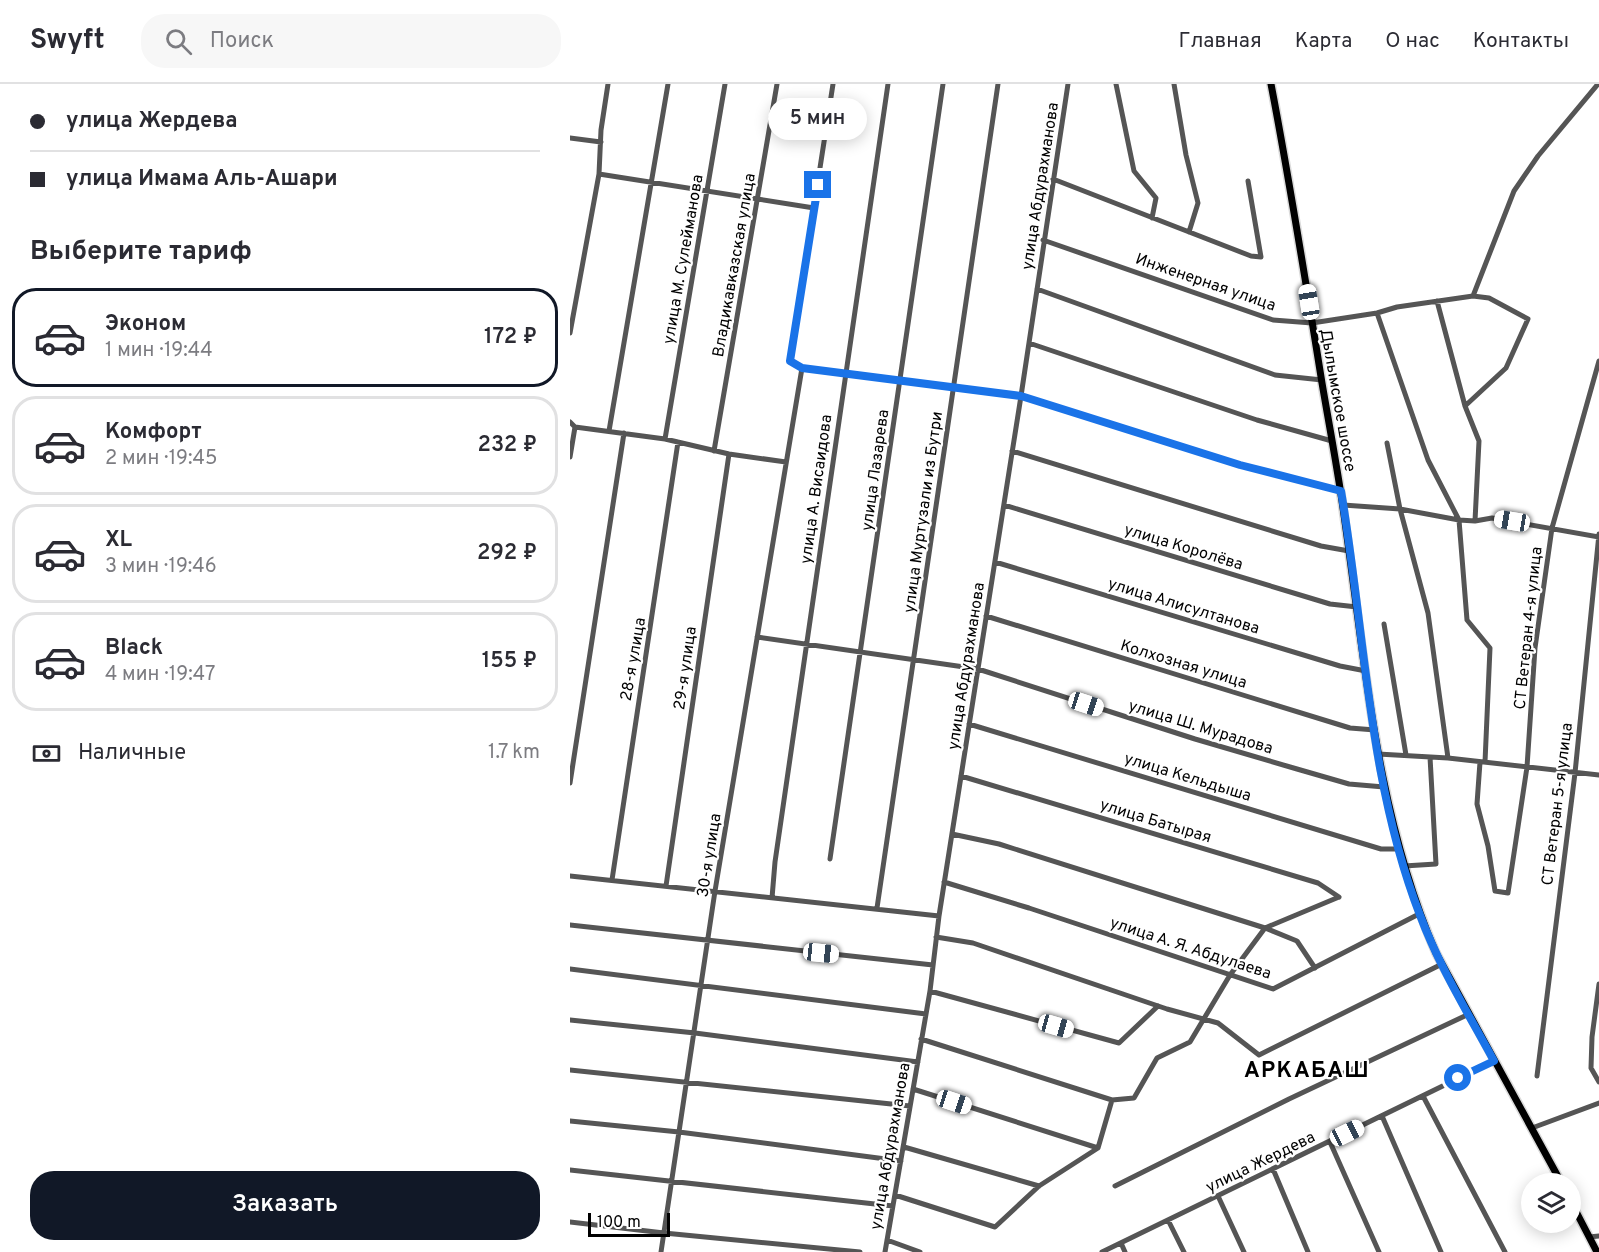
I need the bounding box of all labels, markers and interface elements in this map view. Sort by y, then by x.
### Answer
search box [141,14,561,68]
text: Swyft [30,23,105,59]
icon: search [162,25,195,58]
text: Поиск [210,28,274,55]
text: Главная [1178,28,1262,55]
text: Карта [1295,28,1352,55]
text: О нас [1385,28,1440,55]
text: Контакты [1473,28,1569,55]
callout: 5 мин [768,98,868,140]
street label: улица Абдурахманова [1018,101,1064,272]
text: 5 мин [790,106,845,132]
text: улица Жердева [66,108,238,135]
text: улица Имама Аль-Ашари [66,166,338,193]
route end [804,171,831,198]
street label: Владикавказская улица [709,172,761,359]
street label: улица М. Сулейманова [659,173,709,346]
text: Выберите тариф [30,235,252,269]
street label: Инженерная улица [1133,249,1278,316]
car [1297,283,1321,321]
icon: car [33,311,87,365]
text: Эконом [105,311,186,338]
text: 172 ₽ [484,324,537,351]
street label: Дылымское шоссе [1315,327,1359,474]
text: 1 мин · 19:44 [105,338,213,364]
street label: улица Лазарева [858,408,894,532]
street label: улица Муртузали из Бутри [900,410,948,614]
street label: улица А. Висаидова [797,413,837,565]
icon: car [33,419,87,473]
text: Комфорт [105,419,202,446]
text: 232 ₽ [478,432,537,459]
text: 2 мин · 19:45 [105,446,217,472]
car [1493,509,1531,533]
street label: улица Королёва [1122,520,1245,575]
icon: car [33,527,87,581]
text: XL [105,527,132,554]
text: 292 ₽ [477,540,537,567]
street label: СТ Ветеран 4-я улица [1510,546,1547,711]
text: 3 мин · 19:46 [105,554,217,580]
street label: улица Алисултанова [1105,574,1262,639]
street label: улица Абдурахманова [944,581,990,752]
street label: 28-я улица [617,616,651,703]
street label: 29-я улица [670,625,702,711]
icon: car [33,635,87,689]
text: Black [105,635,163,662]
street label: Колхозная улица [1118,636,1249,694]
text: 155 ₽ [482,648,537,675]
text: 4 мин · 19:47 [105,662,215,688]
car [1066,690,1106,718]
street label: улица Ш. Мурадова [1126,696,1275,759]
street label: СТ Ветеран 5-я улица [1538,722,1578,887]
icon: cash [30,737,63,770]
text: Наличные [78,740,186,767]
text: 1.7 km [488,740,540,766]
street label: улица Кельдыша [1122,749,1253,807]
street label: улица Батырая [1097,795,1214,848]
street label: 30-я улица [693,812,726,899]
street label: улица А. Я. Абдулаева [1107,913,1274,984]
car [802,942,840,964]
car [1036,1012,1076,1040]
district label: АРКАБАШ [1244,1058,1370,1085]
street label: улица Абдурахманова [866,1061,916,1232]
route start [1444,1064,1471,1091]
car [934,1088,974,1116]
car [1327,1117,1367,1149]
street label: улица Жердева [1203,1128,1319,1198]
button: Заказать [30,1171,540,1240]
map controls [1521,1173,1581,1233]
button: layers [1521,1173,1581,1233]
scale bar [588,1210,670,1238]
text: 100 m [597,1213,641,1233]

